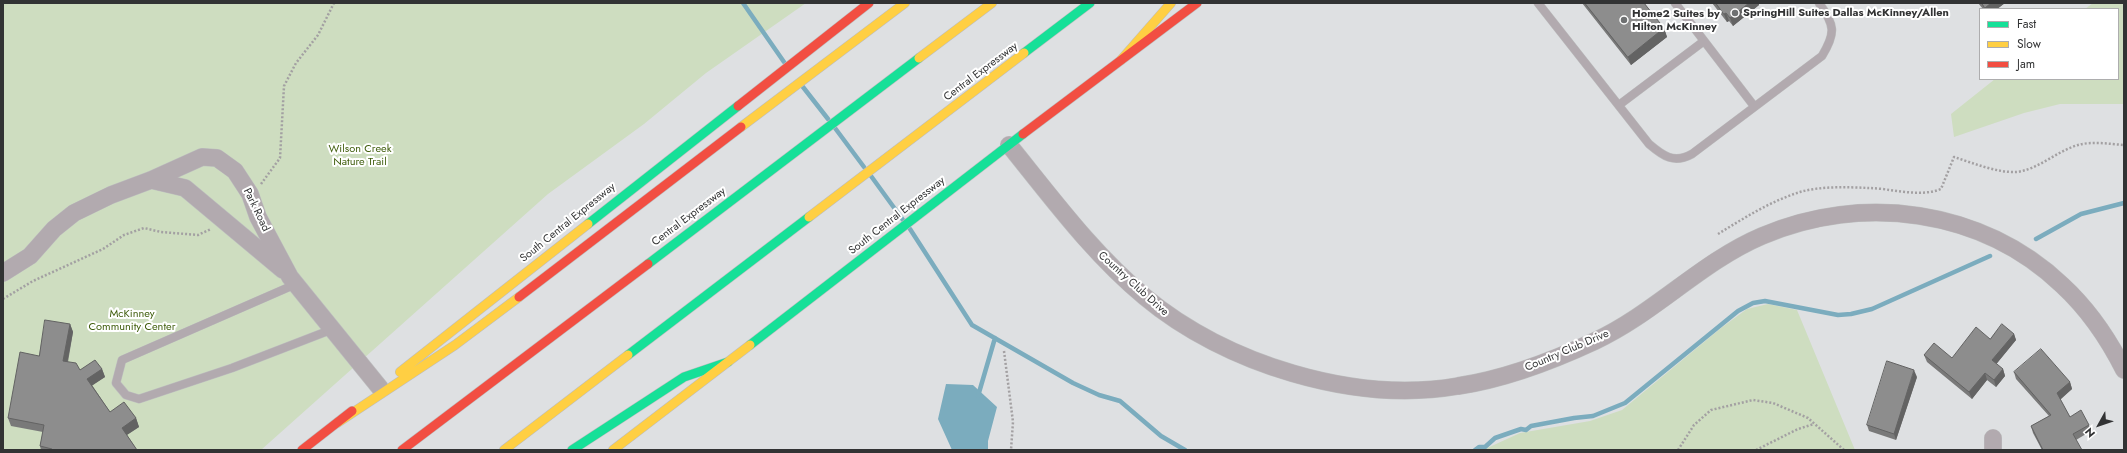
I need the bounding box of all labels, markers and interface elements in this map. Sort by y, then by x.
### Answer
place label: SpringHill Suites Dallas McKinney/Allen [1743,6,1949,20]
place label: Home2 Suites by Hilton McKinney [1632,7,1720,33]
marker: SpringHill Suites Dallas McKinney/Allen [1730,8,1740,18]
legend [1979,8,2119,80]
marker: Home2 Suites by Hilton McKinney [1619,15,1629,25]
text: Fast [2017,15,2036,33]
text: Slow [2017,35,2041,53]
street label: Central Expressway [941,40,1021,104]
text: Jam [2017,55,2035,73]
park label: Wilson Creek Nature Trail [328,142,392,168]
street label: South Central Expressway [846,174,948,258]
street label: South Central Expressway [518,181,618,265]
street label: Central Expressway [649,185,729,249]
street label: Park Road [240,186,272,234]
street label: Country Club Drive [1095,249,1171,319]
park label: McKinney Community Center [89,307,175,333]
street label: Country Club Drive [1523,327,1611,375]
north arrow [2079,405,2119,445]
text: N [2081,424,2099,441]

